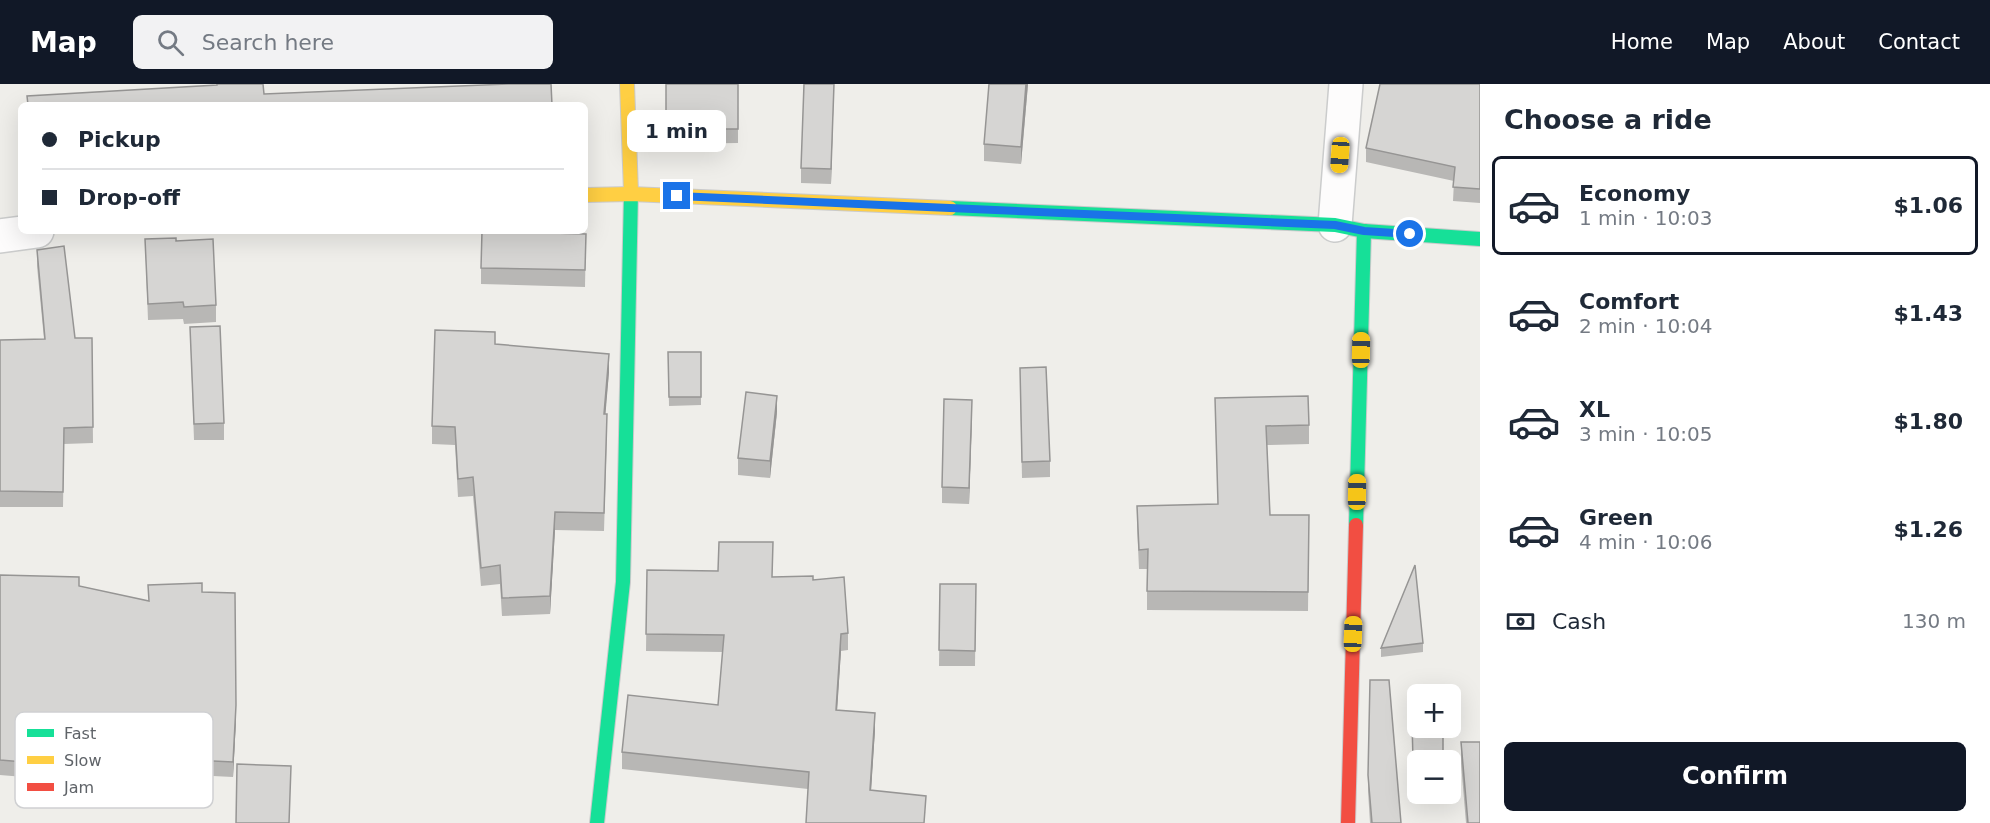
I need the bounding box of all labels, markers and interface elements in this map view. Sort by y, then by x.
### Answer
search box [133,15,553,69]
text: Map [30,26,97,59]
icon: search [154,26,187,59]
text: Search here [202,30,334,55]
text: Home [1611,30,1673,54]
text: Map [1706,30,1750,54]
text: About [1783,30,1845,54]
text: Contact [1878,30,1960,54]
text: Choose a ride [1504,104,1712,135]
callout: 1 min [628,109,726,151]
text: 1 min [645,119,708,143]
text: Pickup [78,127,161,152]
car [1330,136,1350,174]
icon: car [1507,179,1561,233]
text: Economy [1579,181,1690,206]
route end [663,182,690,209]
text: Drop-off [78,185,180,210]
text: $1.06 [1893,193,1963,218]
text: 1 min · 10:03 [1579,206,1713,230]
route start [1396,220,1423,247]
icon: car [1507,287,1561,341]
text: Comfort [1579,289,1679,314]
text: $1.43 [1893,301,1963,326]
text: 2 min · 10:04 [1579,314,1713,338]
car [1352,332,1370,368]
icon: car [1507,395,1561,449]
text: XL [1579,397,1610,422]
text: $1.80 [1893,409,1963,434]
text: 3 min · 10:05 [1579,422,1713,446]
car [1348,474,1366,510]
icon: car [1507,503,1561,557]
text: Green [1579,505,1653,530]
text: $1.26 [1893,517,1963,542]
text: 4 min · 10:06 [1579,530,1713,554]
icon: cash [1504,605,1537,638]
text: Cash [1552,609,1606,634]
text: 130 m [1902,609,1966,633]
car [1343,616,1363,652]
map controls [1407,684,1461,804]
button: + [1407,684,1461,738]
legend [15,712,213,808]
text: Fast [64,724,96,743]
button: Confirm [1504,742,1966,811]
button: − [1407,750,1461,804]
text: Slow [64,751,101,770]
text: Jam [63,778,94,797]

